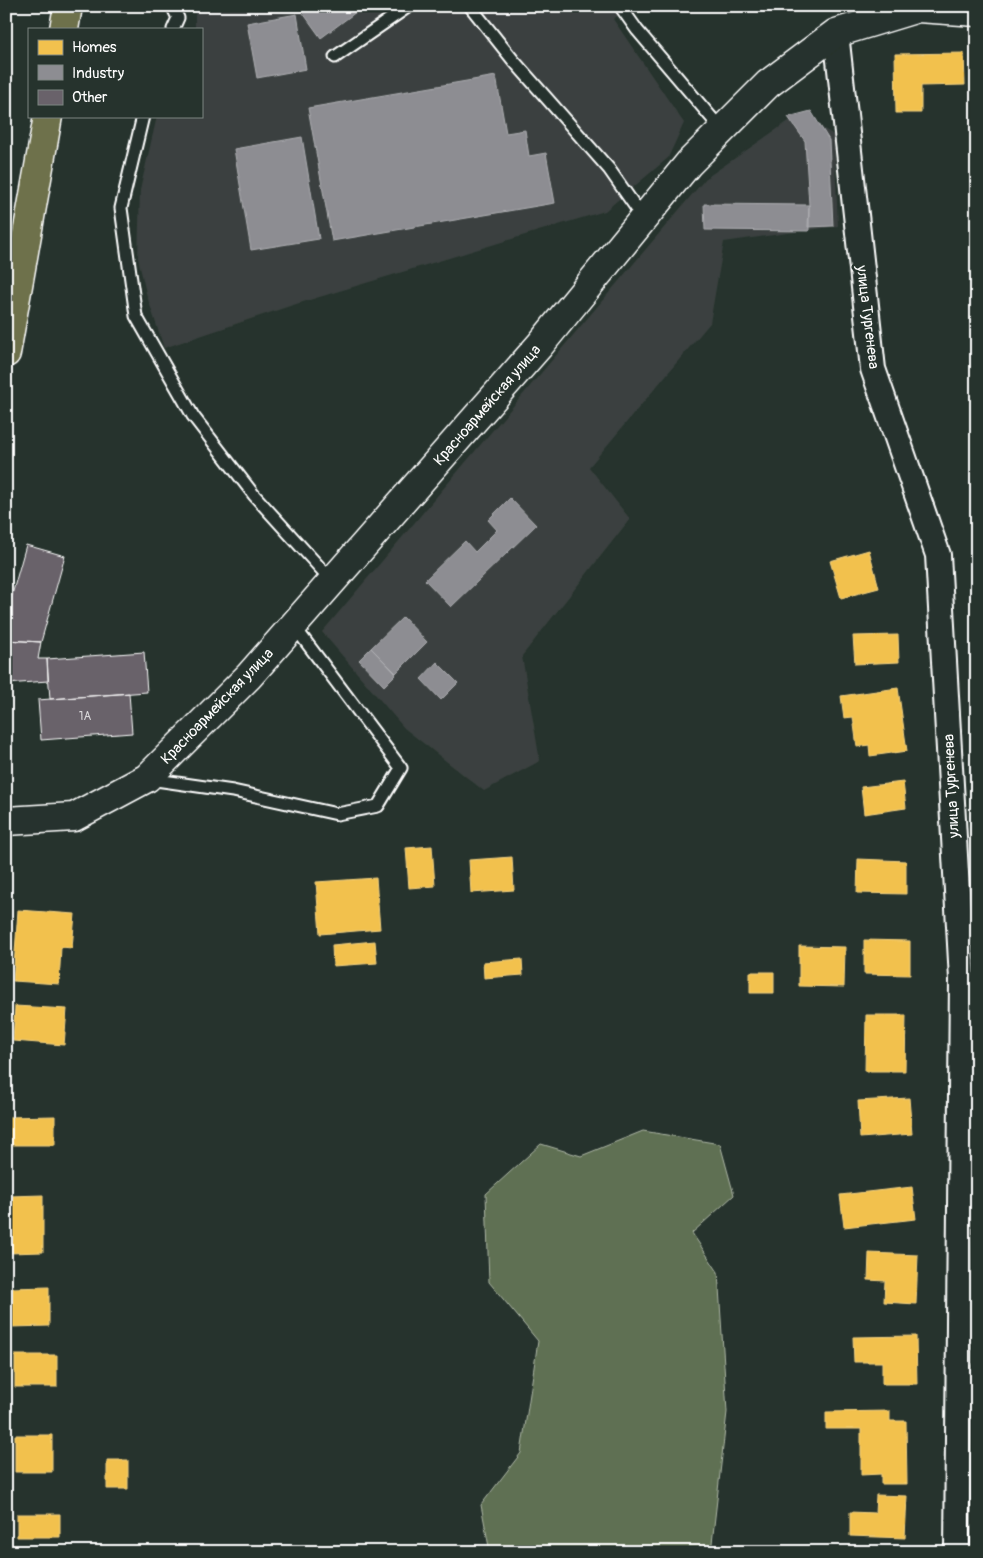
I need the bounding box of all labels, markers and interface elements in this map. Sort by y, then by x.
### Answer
legend [28,28,202,118]
text: Homes [72,38,117,57]
text: Industry [72,64,125,83]
text: Other [72,88,108,107]
street label: улица Тургенева [852,263,883,370]
street label: Красноармейская улица [430,341,545,470]
street label: Красноармейская улица [157,644,278,768]
house number: 1А [79,709,91,724]
street label: улица Тургенева [939,733,964,839]

